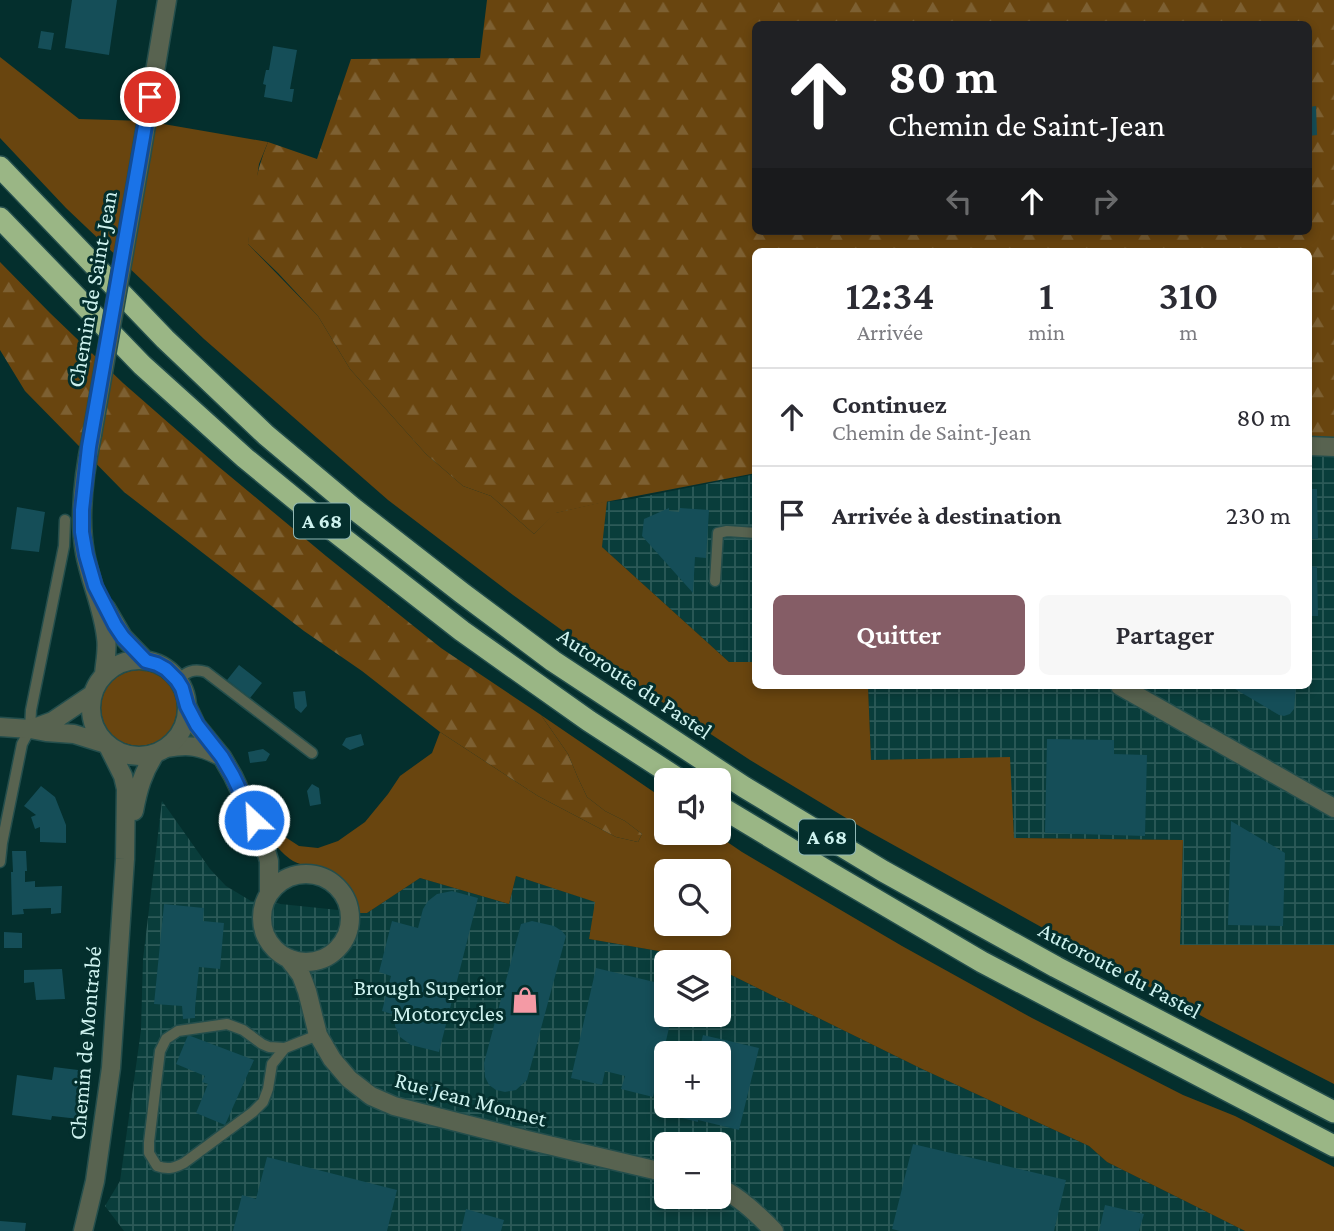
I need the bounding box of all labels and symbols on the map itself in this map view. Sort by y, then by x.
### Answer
pin [120,67,180,127]
street label: Chemin de Saint-Jean [62,189,122,389]
road number: A 68 [294,504,350,538]
street label: Autoroute du Pastel [553,622,717,744]
position arrow [217,783,291,857]
road number: A 68 [799,820,855,854]
street label: Autoroute du Pastel [1034,916,1206,1024]
street label: Chemin de Montrabé [64,945,106,1141]
place label: Brough Superior Motorcycles [353,974,504,1026]
shop icon: Brough Superior Motorcycles [510,985,540,1015]
street label: Rue Jean Monnet [392,1066,550,1132]

